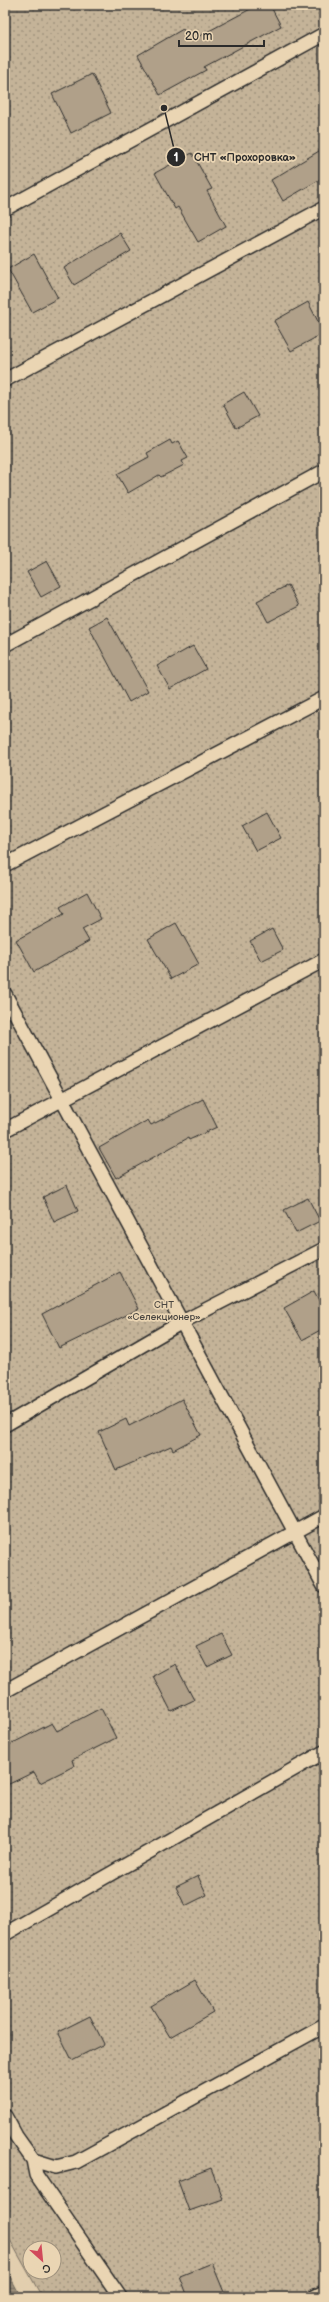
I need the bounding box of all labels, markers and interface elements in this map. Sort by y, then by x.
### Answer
scale bar [179,22,264,48]
text: 20 m [185,29,212,44]
callout: СНТ «Прохоровка» [166,145,304,168]
text: 1 [173,150,179,165]
text: СНТ «Прохоровка» [194,151,296,164]
park label: СНТ «Селекционер» [127,1299,201,1323]
north arrow [22,2240,62,2280]
text: С [40,2261,53,2276]

